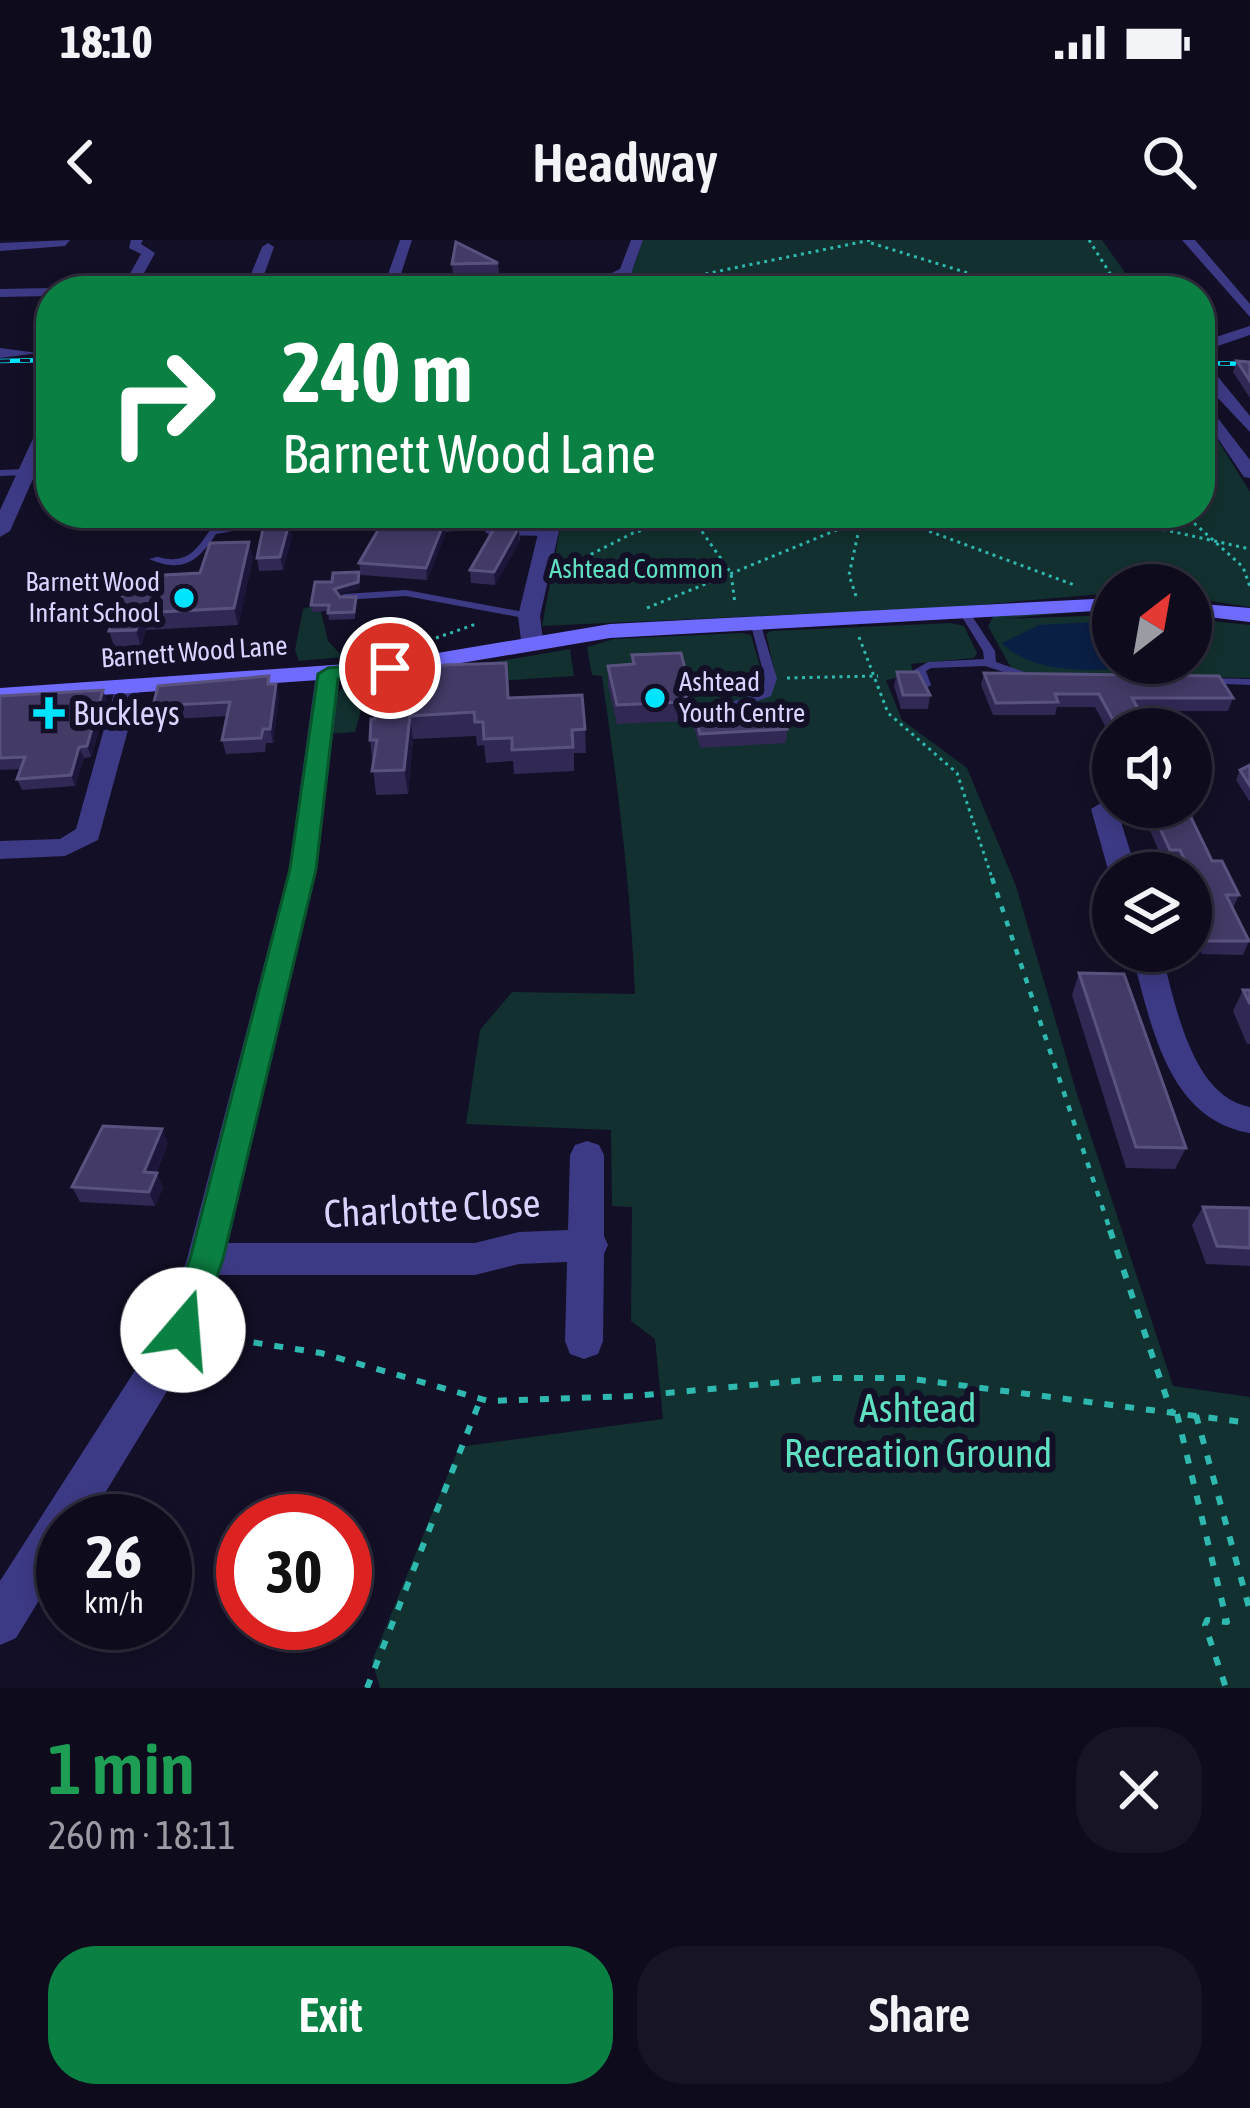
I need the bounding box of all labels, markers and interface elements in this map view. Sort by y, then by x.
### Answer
text: 18:10 [60,16,153,68]
icon: back [48,129,114,195]
icon: search [1136,129,1202,195]
text: Headway [532,132,718,193]
icon: right [84,324,240,480]
text: 240 m [282,324,472,420]
text: Barnett Wood Lane [282,423,656,484]
park label: Ashtead Common [549,553,723,584]
north arrow [1092,564,1212,684]
map controls [1092,564,1212,972]
place label: Barnett Wood Infant School [25,566,160,628]
marker: Barnett Wood Infant School [171,585,197,611]
pin [339,617,441,719]
street label: Barnett Wood Lane [100,630,288,673]
icon: arrive [357,635,423,701]
place label: Ashtead Youth Centre [679,666,805,728]
marker: Ashtead Youth Centre [642,685,668,711]
place label: Buckleys [73,694,180,732]
marker: Buckleys [36,700,62,726]
button: sound [1092,708,1212,828]
button: layers [1092,852,1212,972]
street label: Charlotte Close [323,1180,541,1236]
position arrow [120,1267,246,1393]
park label: Ashtead Recreation Ground [784,1386,1052,1475]
speed limit sign: 30 [216,1494,372,1650]
text: 26 [86,1522,142,1591]
text: km/h [84,1585,144,1619]
text: 1 min [48,1727,195,1809]
button: close [1076,1727,1202,1853]
text: 260 m · 18:11 [48,1813,236,1857]
button: Exit [48,1946,613,2084]
button: Share [637,1946,1202,2084]

